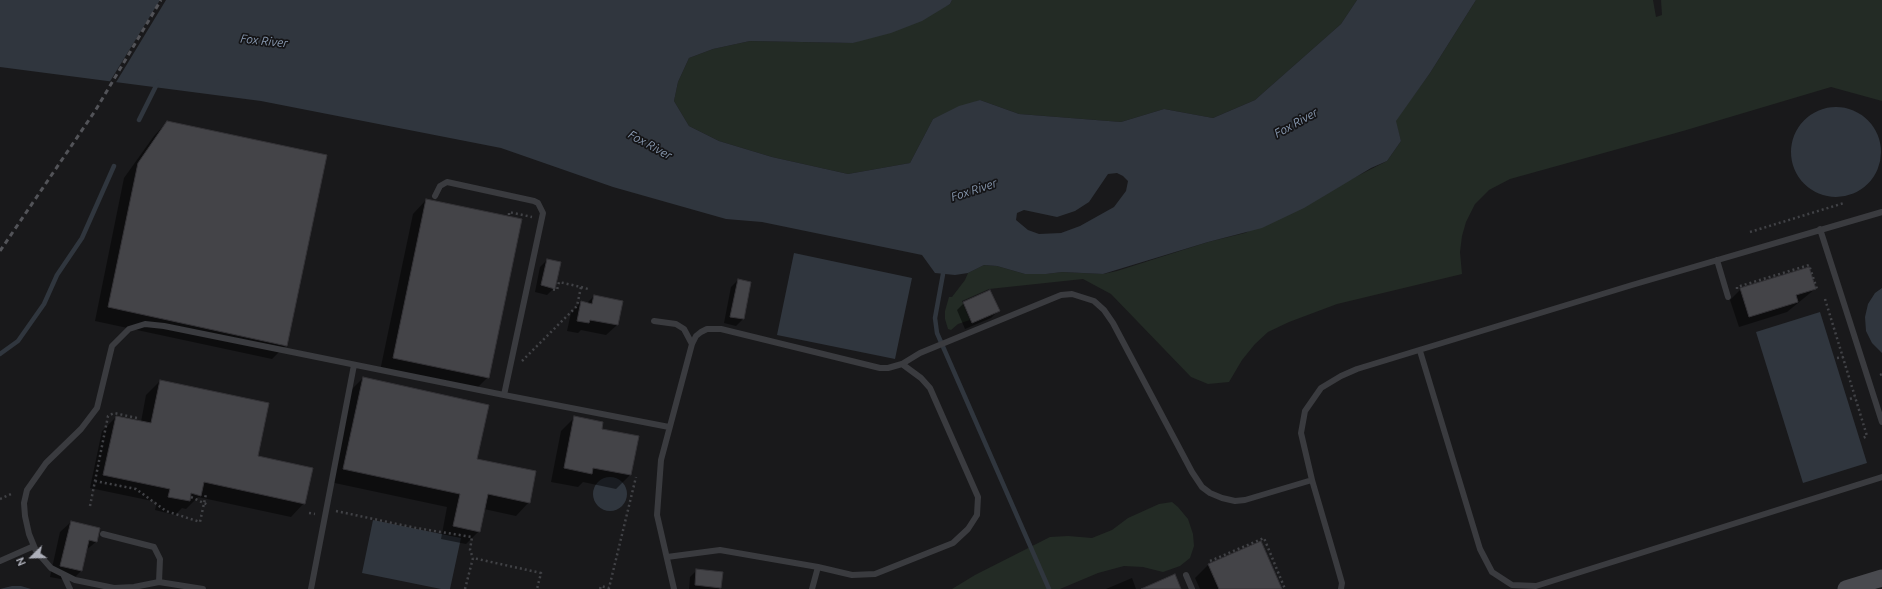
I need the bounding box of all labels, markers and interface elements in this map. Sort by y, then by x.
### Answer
water label: Fox River [240,31,288,51]
water label: Fox River [1272,105,1320,141]
water label: Fox River [626,127,674,163]
water label: Fox River [949,176,999,204]
north arrow [12,537,52,577]
text: N [14,556,28,568]

